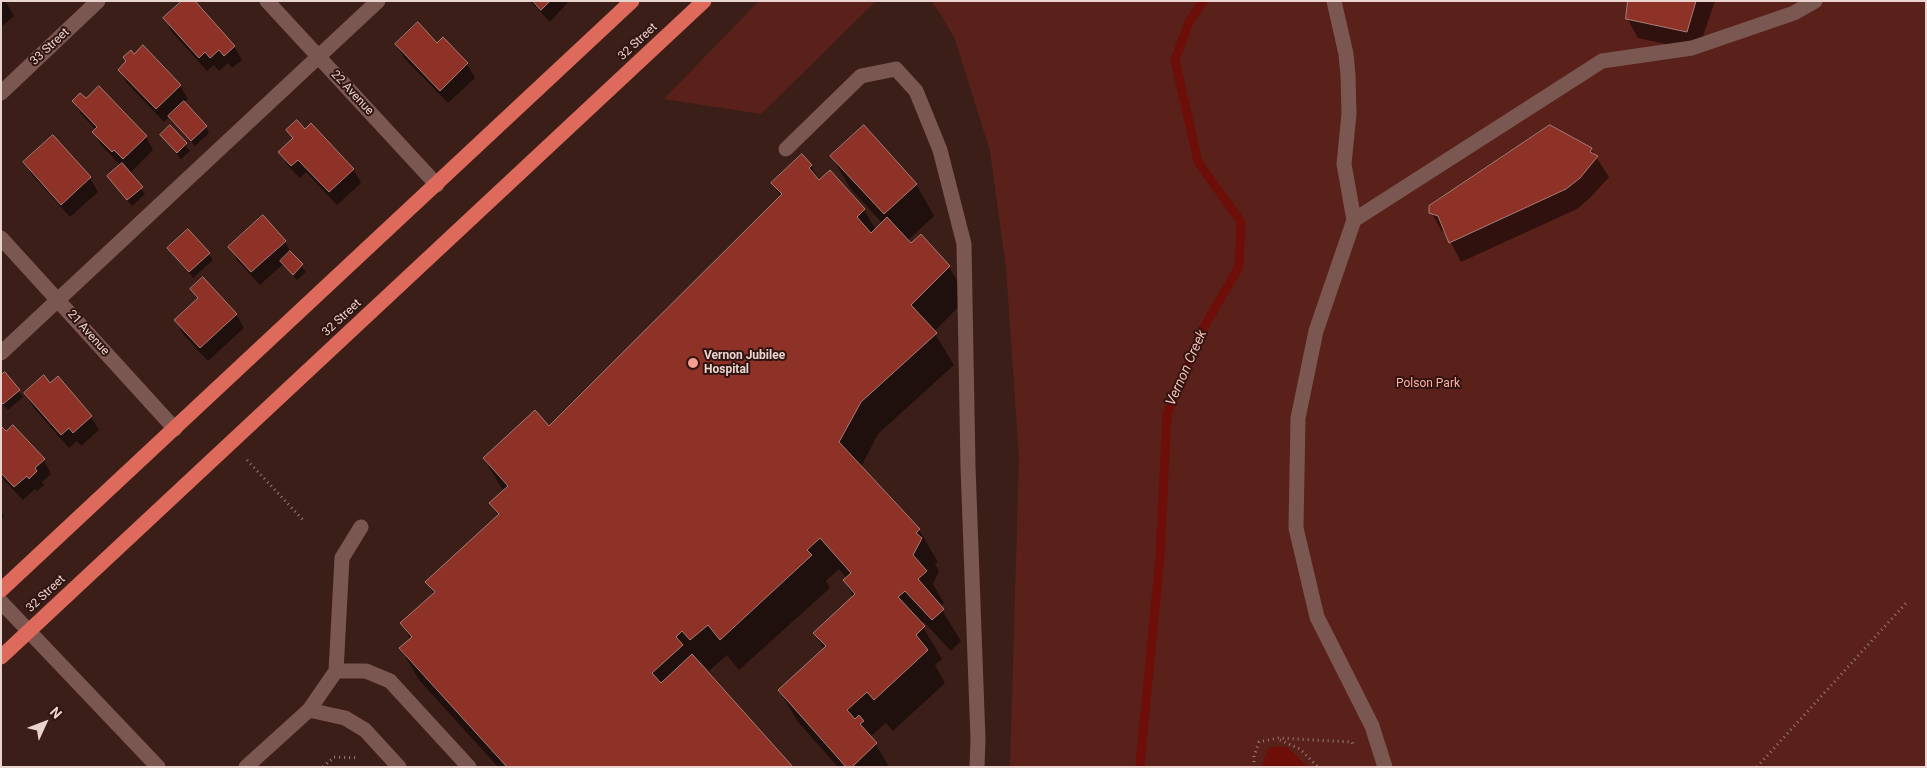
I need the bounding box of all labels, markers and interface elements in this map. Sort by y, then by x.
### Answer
street label: 32 Street [615,20,661,64]
street label: 33 Street [27,25,73,69]
street label: 22 Avenue [328,68,376,118]
street label: 32 Street [319,296,365,340]
street label: 21 Avenue [64,307,112,359]
water label: Vernon Creek [1163,328,1211,408]
place label: Vernon Jubilee Hospital [704,349,785,377]
marker: Vernon Jubilee Hospital [686,356,700,370]
park label: Polson Park [1396,377,1460,391]
street label: 32 Street [23,572,69,616]
north arrow [20,698,70,748]
text: N [47,704,65,722]

